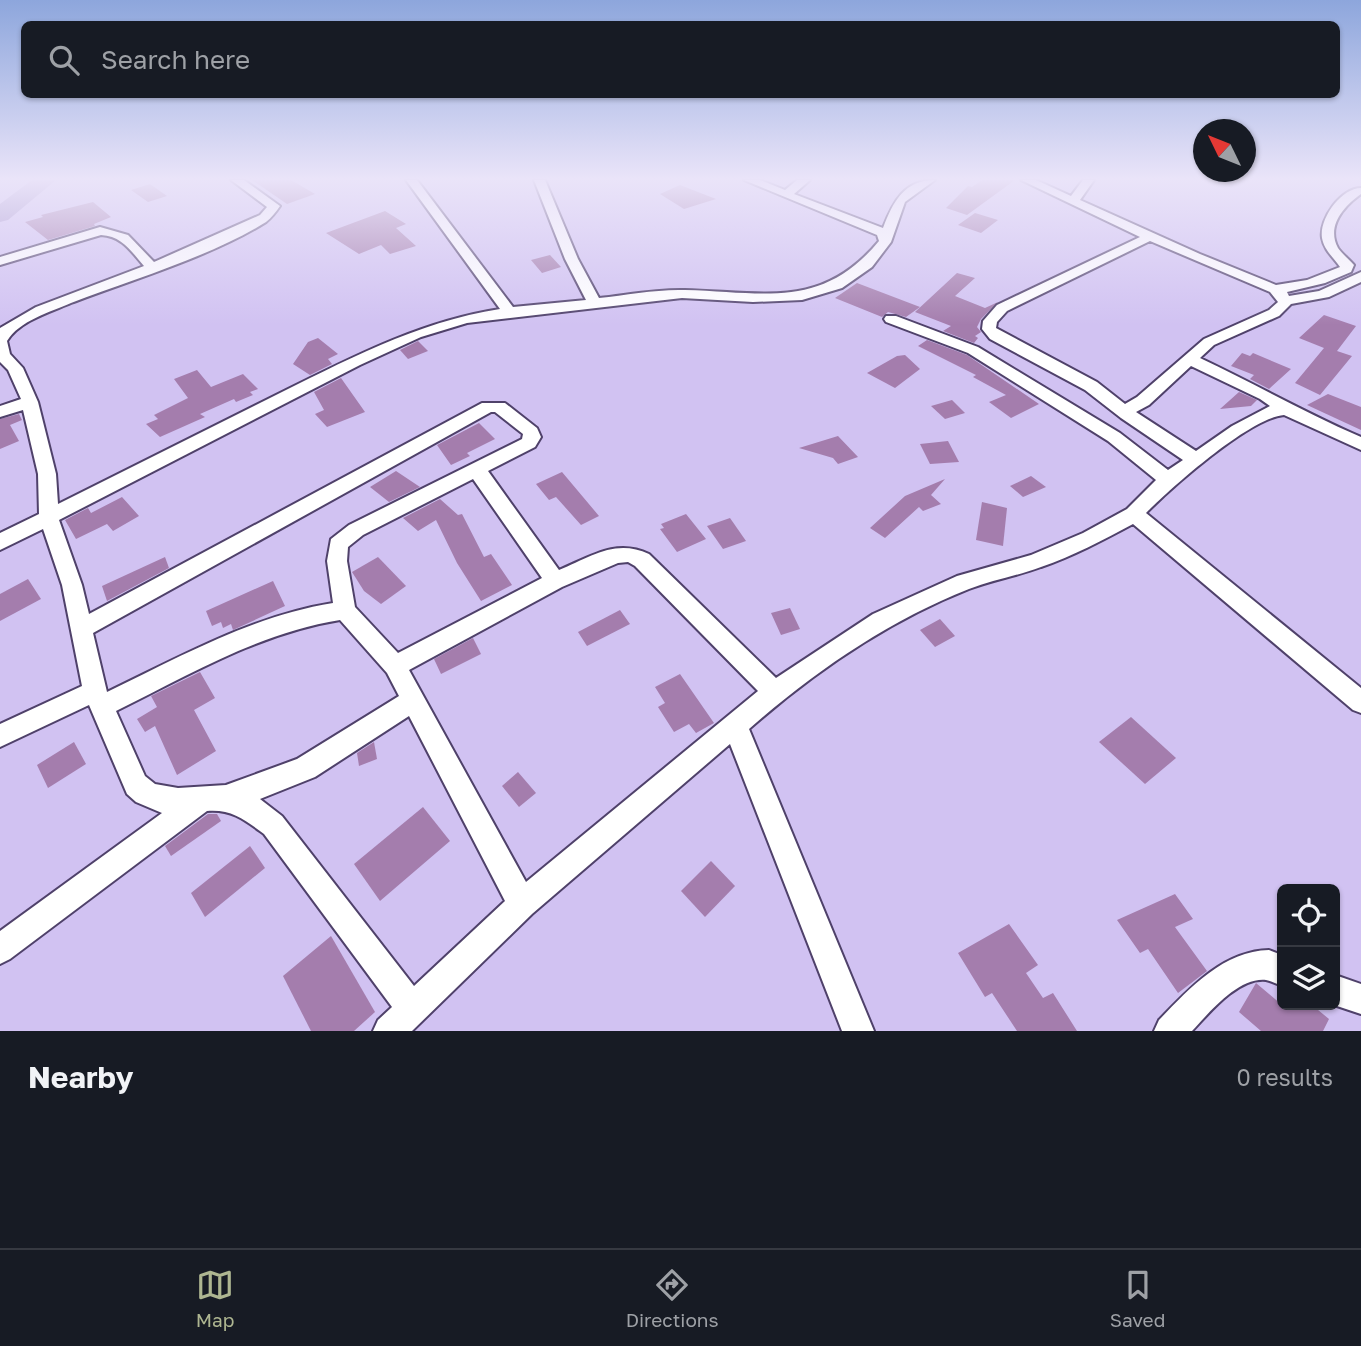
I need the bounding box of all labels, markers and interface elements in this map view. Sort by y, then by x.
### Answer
search box [21,21,1340,98]
icon: search [45,41,83,79]
text: Search here [101,44,250,75]
north arrow [1193,119,1256,182]
map controls [1277,884,1340,1010]
button: locate [1277,884,1340,947]
button: layers [1277,947,1340,1010]
text: Nearby [28,1059,133,1095]
text: 0 results [1237,1063,1333,1091]
tab: Map [196,1266,234,1331]
tab: Directions [626,1266,719,1331]
tab: Saved [1110,1266,1165,1331]

